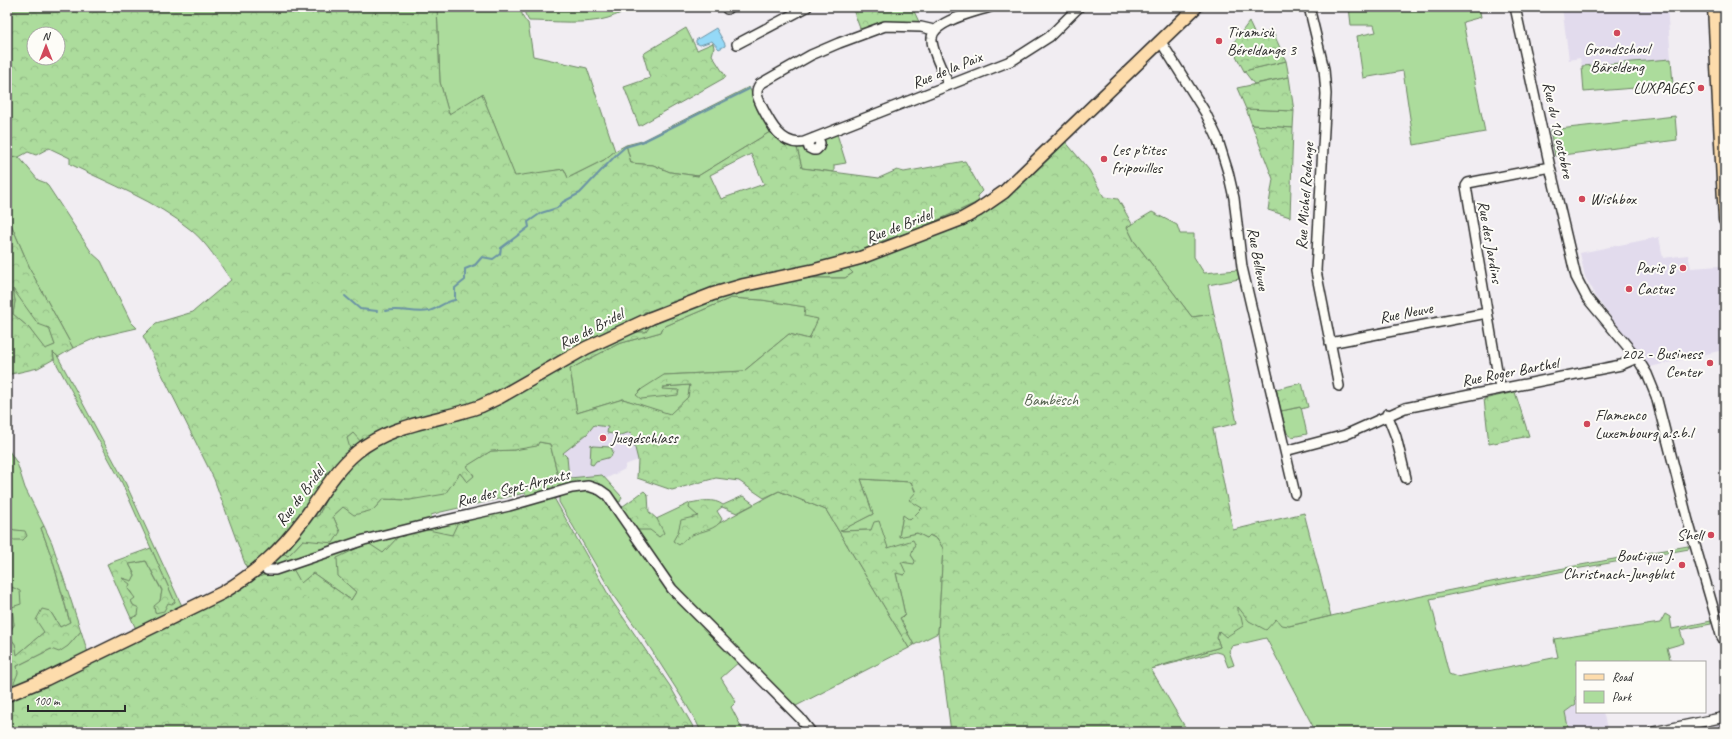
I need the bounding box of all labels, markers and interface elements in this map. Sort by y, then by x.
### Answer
place label: Tiramisù Béreldange 3 [1227,22,1298,60]
north arrow [26,26,66,66]
marker: Grondschoul Bäreldeng [1612,28,1622,38]
text: N [43,29,52,43]
marker: Tiramisù Béreldange 3 [1214,36,1224,46]
place label: Grondschoul Bäreldeng [1584,39,1653,77]
street label: Rue de la Paix [909,46,986,93]
place label: LUXPAGES [1633,78,1695,98]
street label: Rue du 10 octobre [1538,80,1578,182]
marker: LUXPAGES [1696,83,1706,93]
place label: Les p'tites fripouilles [1112,140,1167,178]
street label: Rue Michel Rodange [1291,140,1319,250]
marker: Les p'tites fripouilles [1099,154,1109,164]
place label: Wishbox [1590,189,1637,209]
marker: Wishbox [1577,194,1587,204]
street label: Rue des Jardins [1473,199,1507,286]
street label: Rue de Bridel [863,203,938,248]
street label: Rue Bellevue [1243,226,1274,294]
place label: Paris 8 [1636,258,1677,278]
marker: Paris 8 [1678,263,1688,273]
place label: Cactus [1637,279,1675,299]
marker: Cactus [1624,284,1634,294]
street label: Rue Neuve [1378,298,1436,328]
street label: Rue de Bridel [555,303,630,354]
place label: 202 - Business Center [1621,344,1704,382]
street label: Rue Roger Barthel [1460,352,1563,391]
marker: 202 - Business Center [1705,358,1715,368]
park label: Bambësch [1024,390,1079,410]
place label: Flamenco Luxembourg a.s.b.l [1595,405,1696,443]
marker: Flamenco Luxembourg a.s.b.l [1582,419,1592,429]
place label: Juegdschlass [610,428,679,448]
marker: Juegdschlass [598,433,608,443]
street label: Rue de Bridel [271,460,331,530]
street label: Rue des Sept-Arpents [454,464,573,512]
place label: Shell [1677,525,1706,545]
marker: Shell [1706,530,1716,540]
place label: Boutique J. Christnach-Jungblut [1563,546,1676,584]
marker: Boutique J. Christnach-Jungblut [1677,560,1687,570]
legend [1576,661,1706,713]
text: Road [1612,669,1634,685]
scale bar [28,687,125,713]
text: Park [1612,689,1633,705]
text: 100 m [34,693,61,709]

